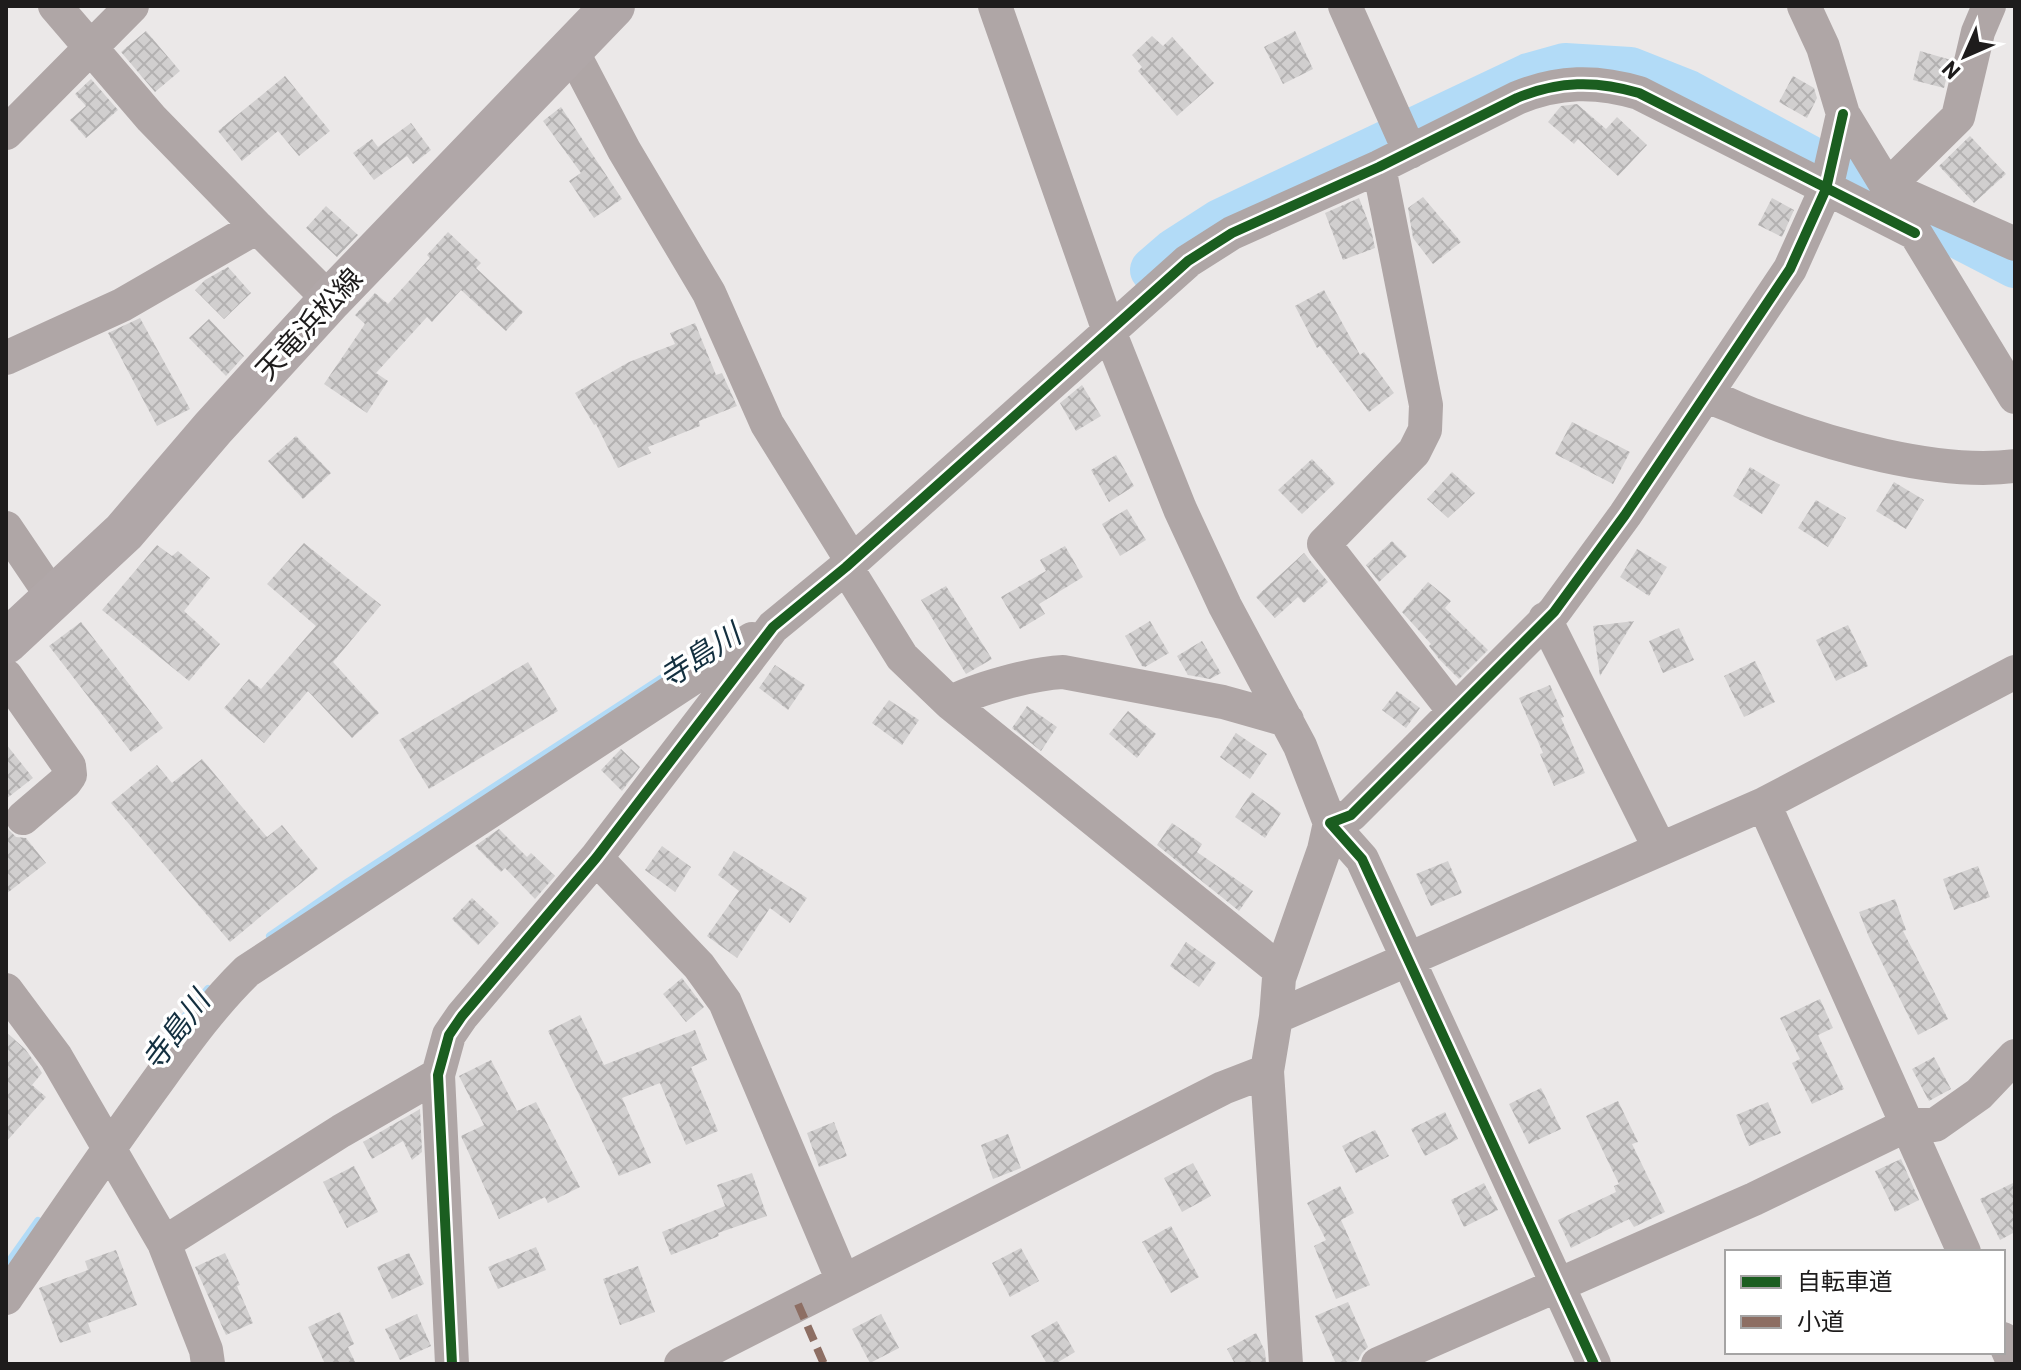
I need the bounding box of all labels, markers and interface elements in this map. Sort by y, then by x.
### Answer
north arrow [1925,16,2005,96]
text: N [1936,56,1965,85]
street label: 天竜浜松線 [248,261,368,386]
water label: 寺島川 [651,613,749,694]
water label: 寺島川 [133,981,218,1077]
legend [1725,1250,2005,1354]
text: 自転車道 [1797,1266,1893,1295]
text: 小道 [1797,1306,1845,1335]

